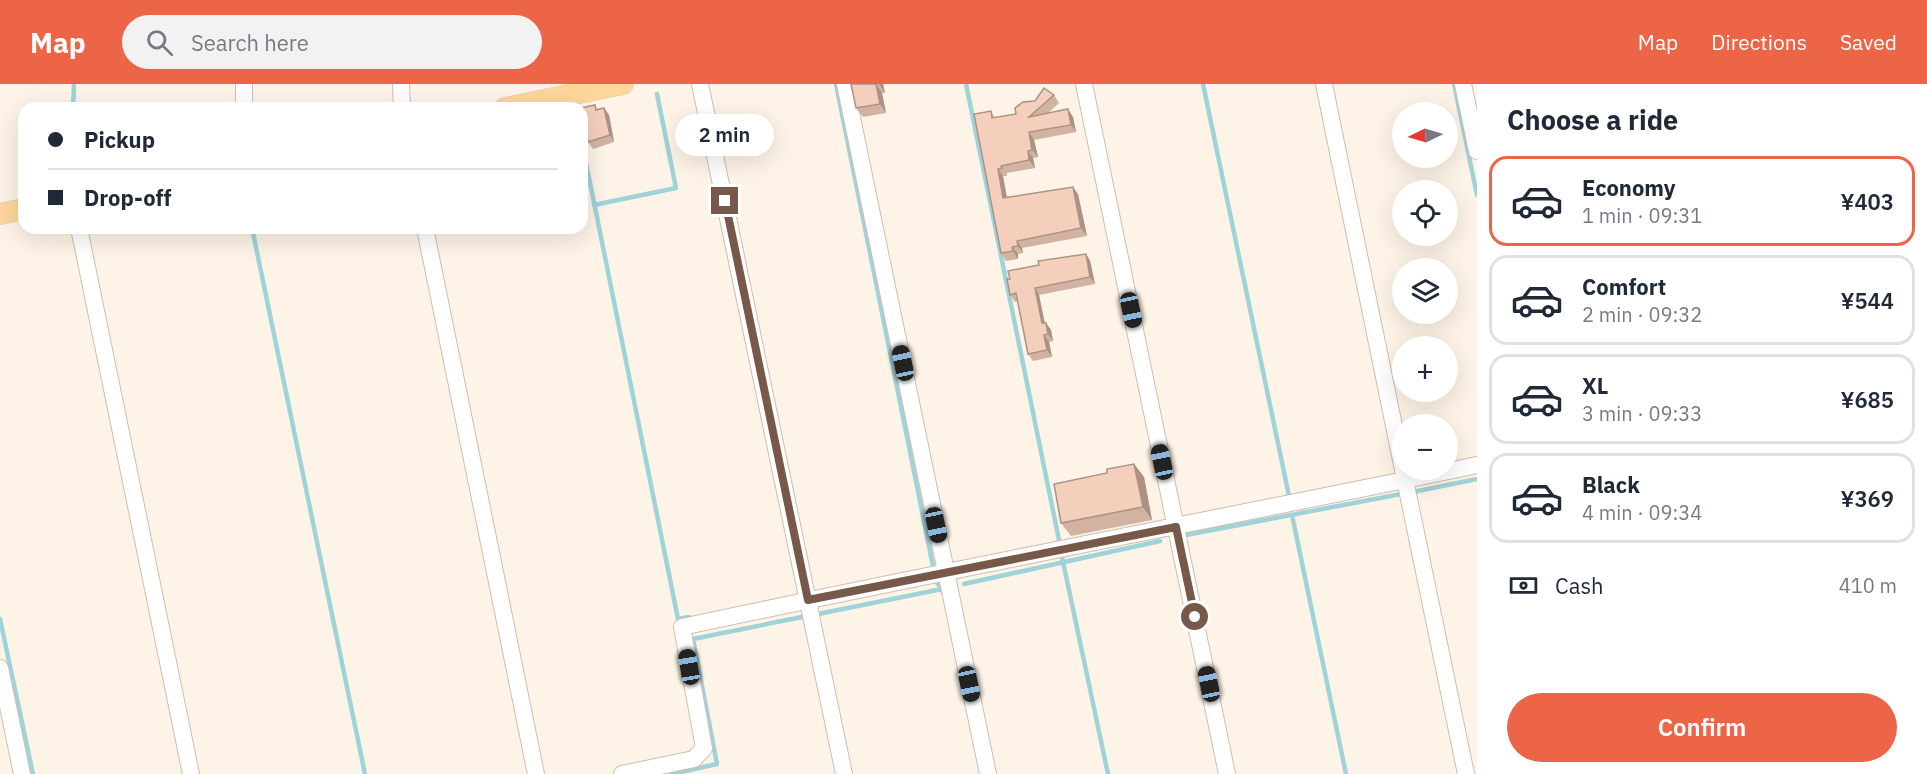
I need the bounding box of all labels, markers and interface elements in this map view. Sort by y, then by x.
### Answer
search box [122,15,542,69]
text: Map [30,24,86,61]
icon: search [143,26,176,59]
text: Search here [191,28,309,57]
text: Map [1638,28,1678,56]
text: Directions [1711,28,1807,56]
text: Saved [1840,28,1897,56]
north arrow [1392,102,1458,168]
map controls [1392,102,1458,480]
text: Choose a ride [1507,102,1678,137]
callout: 2 min [676,114,774,156]
text: 2 min [699,121,750,148]
text: Pickup [84,125,155,154]
text: Economy [1582,173,1676,202]
icon: car [1510,174,1564,228]
button: locate [1392,180,1458,246]
text: Drop-off [84,183,171,212]
route end [711,187,738,214]
text: ¥403 [1840,187,1894,216]
text: 1 min · 09:31 [1582,202,1702,229]
button: layers [1392,258,1458,324]
text: Comfort [1582,272,1666,301]
icon: car [1510,273,1564,327]
text: ¥544 [1840,286,1894,315]
car [1118,291,1144,329]
text: 2 min · 09:32 [1582,301,1702,328]
button: + [1392,336,1458,402]
car [890,344,916,382]
text: XL [1582,371,1608,400]
icon: car [1510,372,1564,426]
text: ¥685 [1840,385,1894,414]
text: 3 min · 09:33 [1582,400,1702,427]
button: − [1392,414,1458,480]
car [1149,443,1175,481]
text: Black [1582,470,1640,499]
icon: car [1510,471,1564,525]
text: ¥369 [1840,484,1894,513]
text: 4 min · 09:34 [1582,499,1702,526]
car [923,506,949,544]
icon: cash [1507,569,1540,602]
text: Cash [1555,571,1604,600]
text: 410 m [1839,572,1897,599]
route start [1181,603,1208,630]
car [677,648,701,686]
car [956,665,982,703]
car [1196,665,1222,703]
button: Confirm [1507,693,1897,762]

